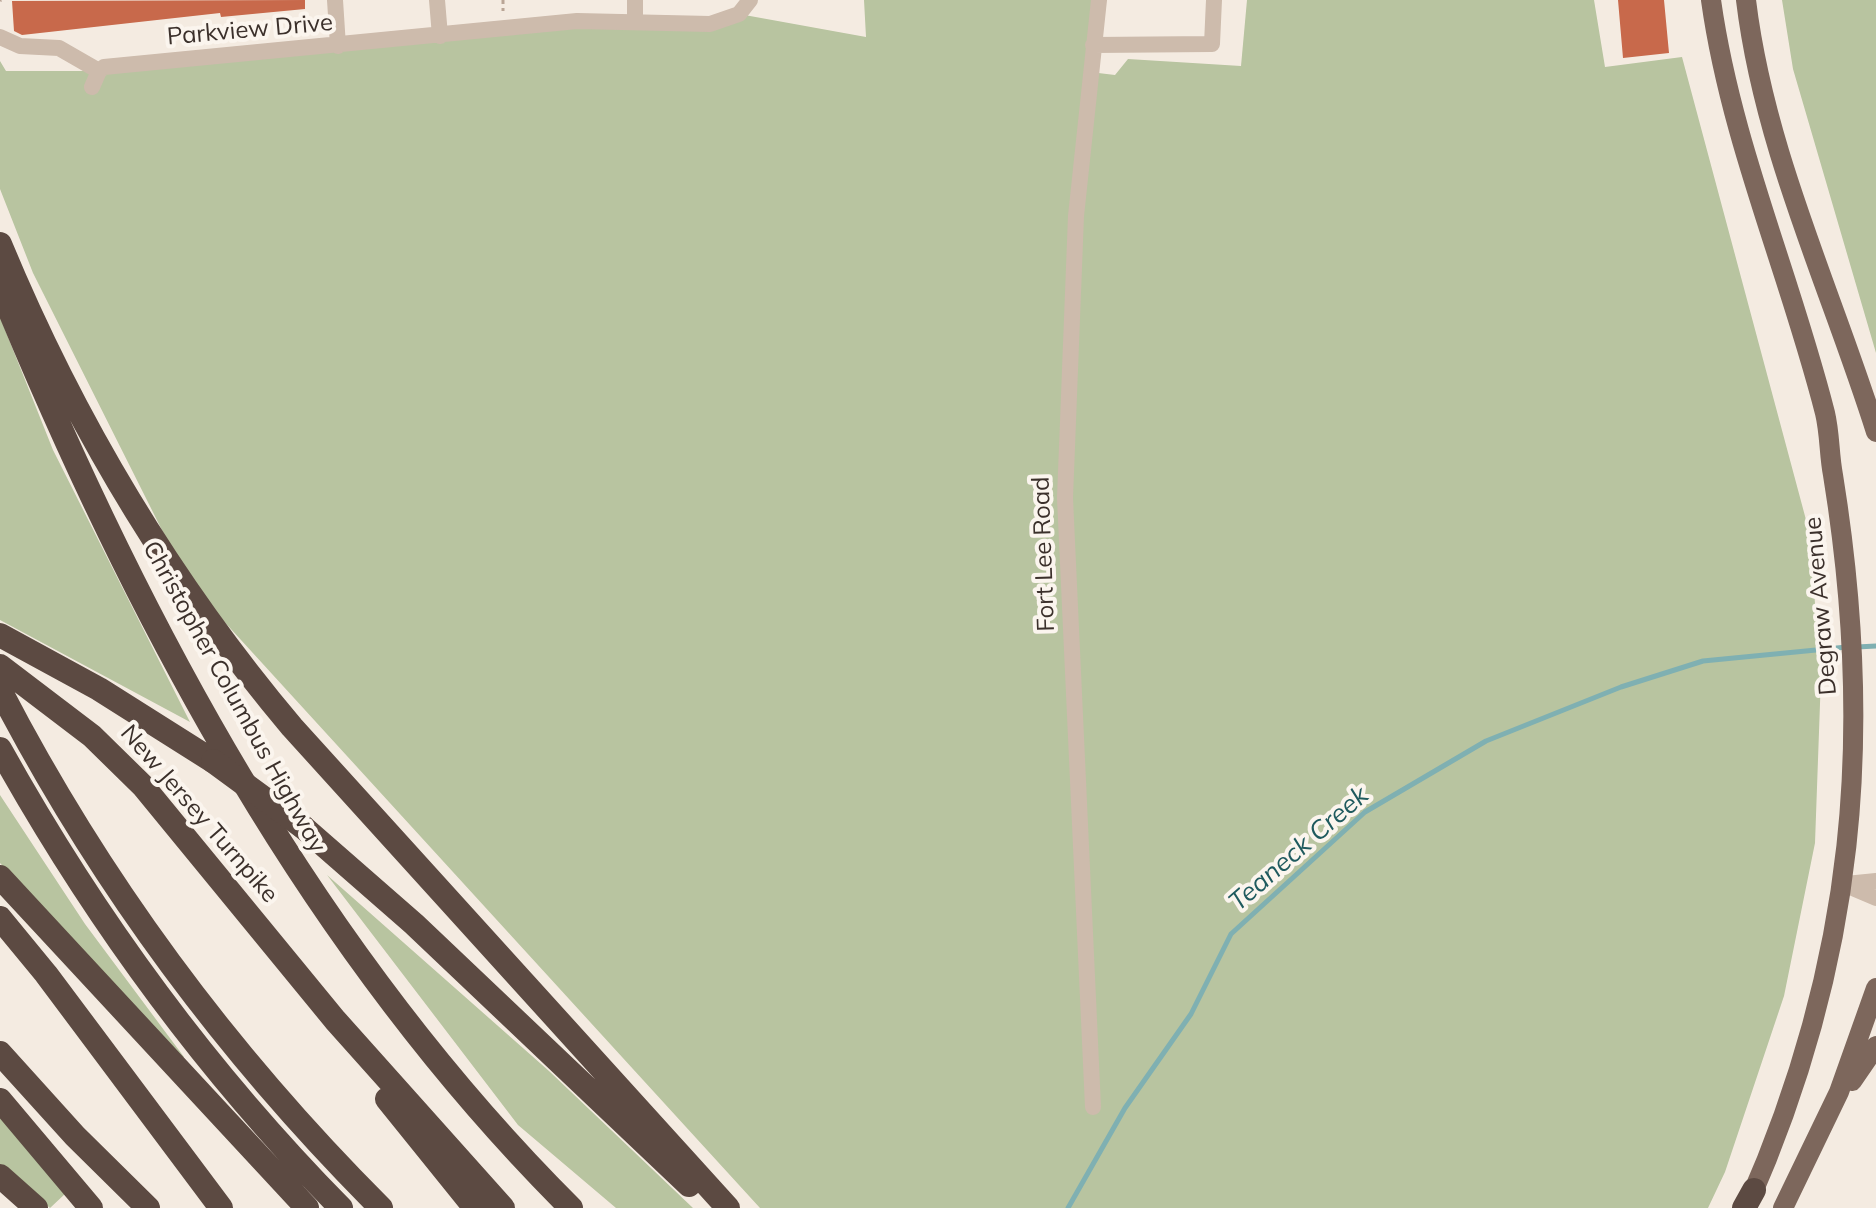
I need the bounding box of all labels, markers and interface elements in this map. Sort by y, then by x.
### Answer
street label: Parkview Drive [166,8,334,52]
street label: Fort Lee Road [1027,476,1061,632]
street label: Degraw Avenue [1799,516,1843,696]
street label: Christopher Columbus Highway [136,536,332,858]
street label: New Jersey Turnpike [114,719,284,909]
water label: Teaneck Creek [1223,780,1375,918]

